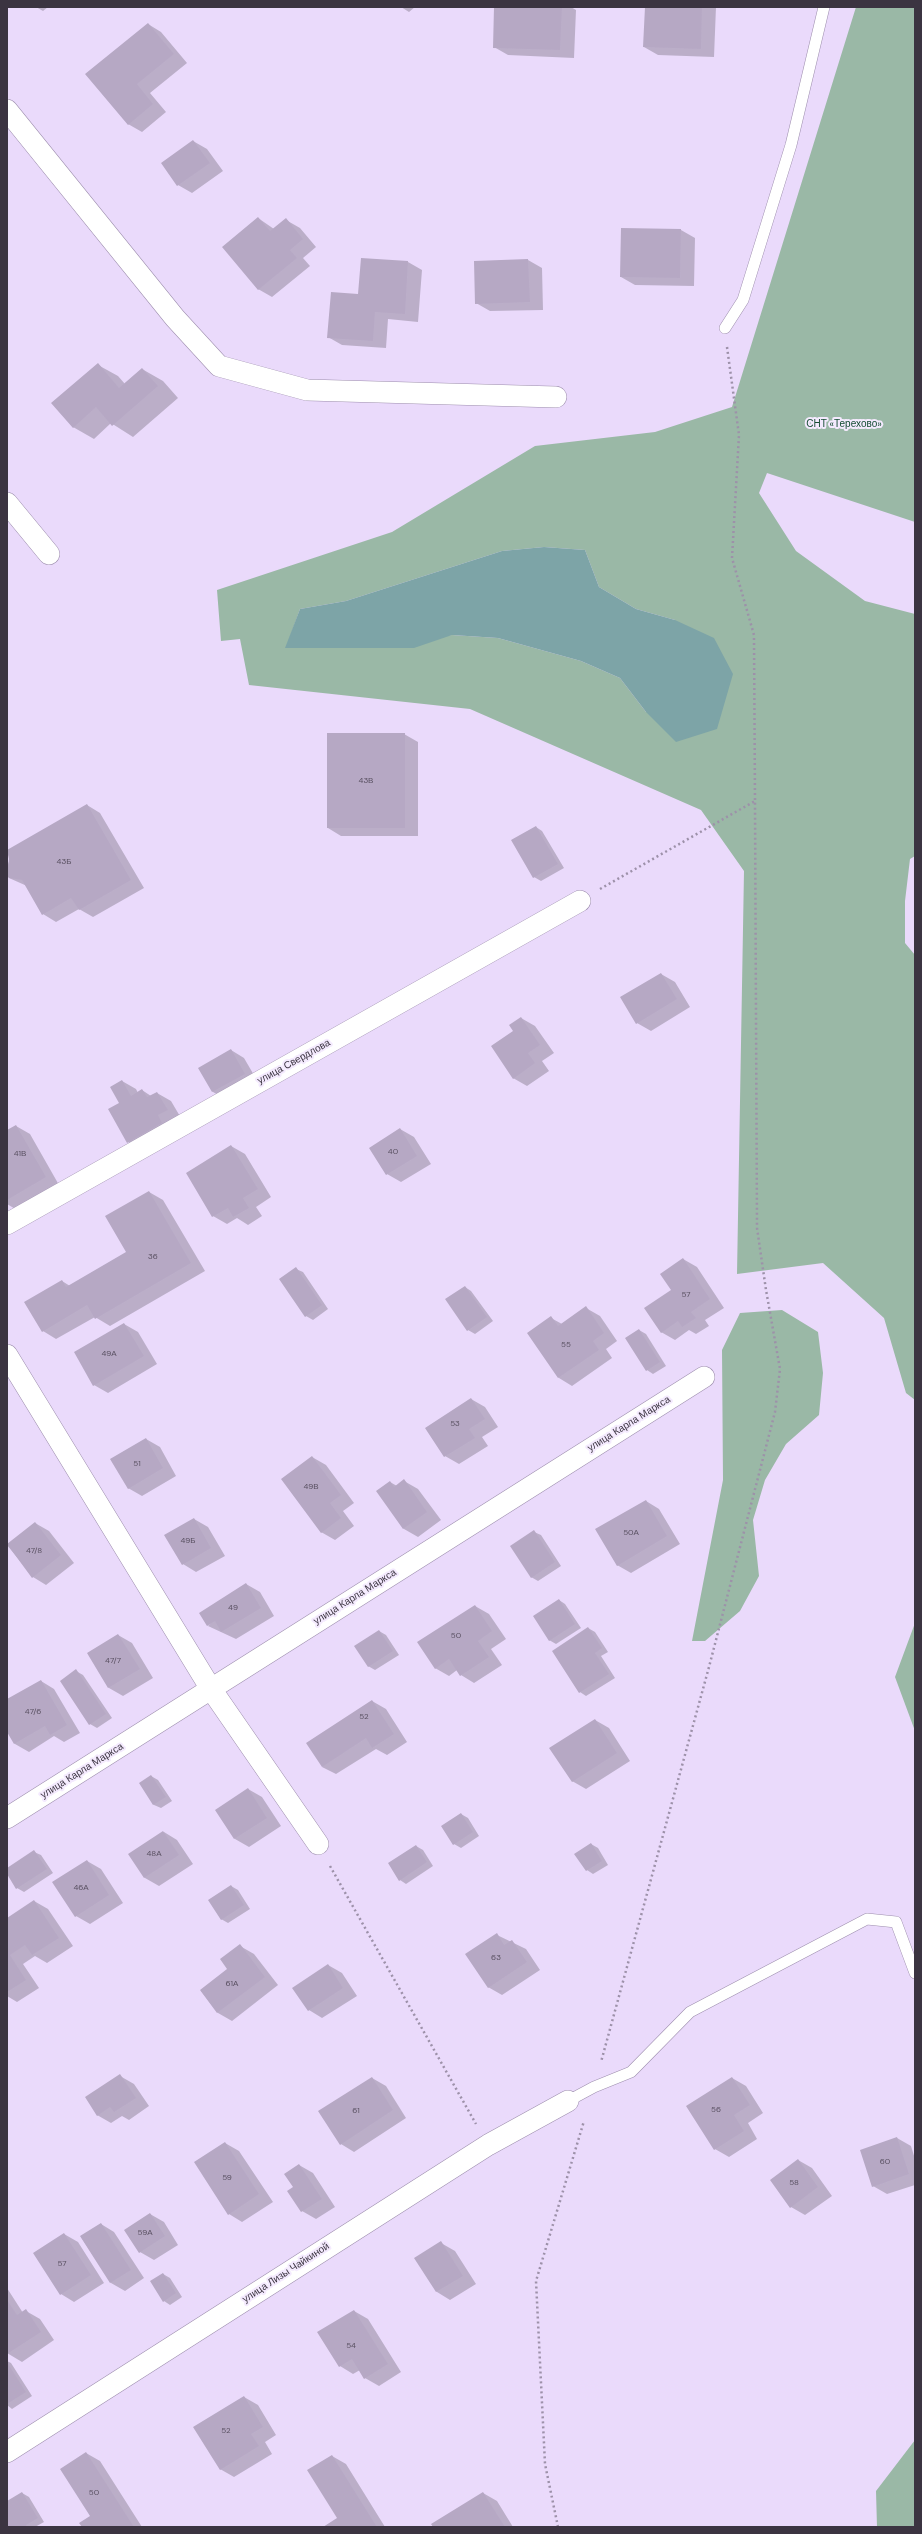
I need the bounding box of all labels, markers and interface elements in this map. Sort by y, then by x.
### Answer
park label: СНТ «Терехово» [806,418,882,430]
house number: 43В [359,776,373,786]
house number: 43Б [57,857,71,867]
street label: улица Свердлова [255,1037,333,1087]
house number: 40 [388,1147,398,1157]
house number: 41В [14,1149,26,1159]
house number: 36 [148,1252,158,1262]
house number: 57 [681,1290,691,1300]
house number: 55 [561,1340,571,1350]
house number: 49А [101,1349,117,1359]
street label: улица Карла Маркса [585,1394,673,1454]
house number: 53 [450,1419,460,1429]
house number: 51 [133,1459,141,1469]
house number: 49В [303,1482,319,1492]
house number: 50А [623,1528,639,1538]
house number: 49Б [180,1536,196,1546]
house number: 47/8 [26,1546,42,1556]
street label: улица Карла Маркса [311,1567,399,1627]
house number: 49 [228,1603,238,1613]
house number: 50 [451,1631,461,1641]
house number: 47/7 [105,1656,121,1666]
house number: 47/6 [25,1707,41,1717]
house number: 52 [359,1712,369,1722]
street label: улица Карла Маркса [38,1741,126,1801]
house number: 48А [146,1849,162,1859]
house number: 46А [73,1883,89,1893]
house number: 63 [491,1953,501,1963]
house number: 61А [226,1979,238,1989]
house number: 56 [711,2105,721,2115]
house number: 61 [352,2106,360,2116]
house number: 60 [880,2157,890,2167]
house number: 59 [222,2173,232,2183]
house number: 58 [789,2178,799,2188]
house number: 59А [137,2228,153,2238]
street label: улица Лизы Чайкиной [240,2240,332,2306]
house number: 57 [57,2259,67,2269]
house number: 54 [346,2341,356,2351]
house number: 52 [221,2426,231,2436]
house number: 50 [89,2488,99,2498]

